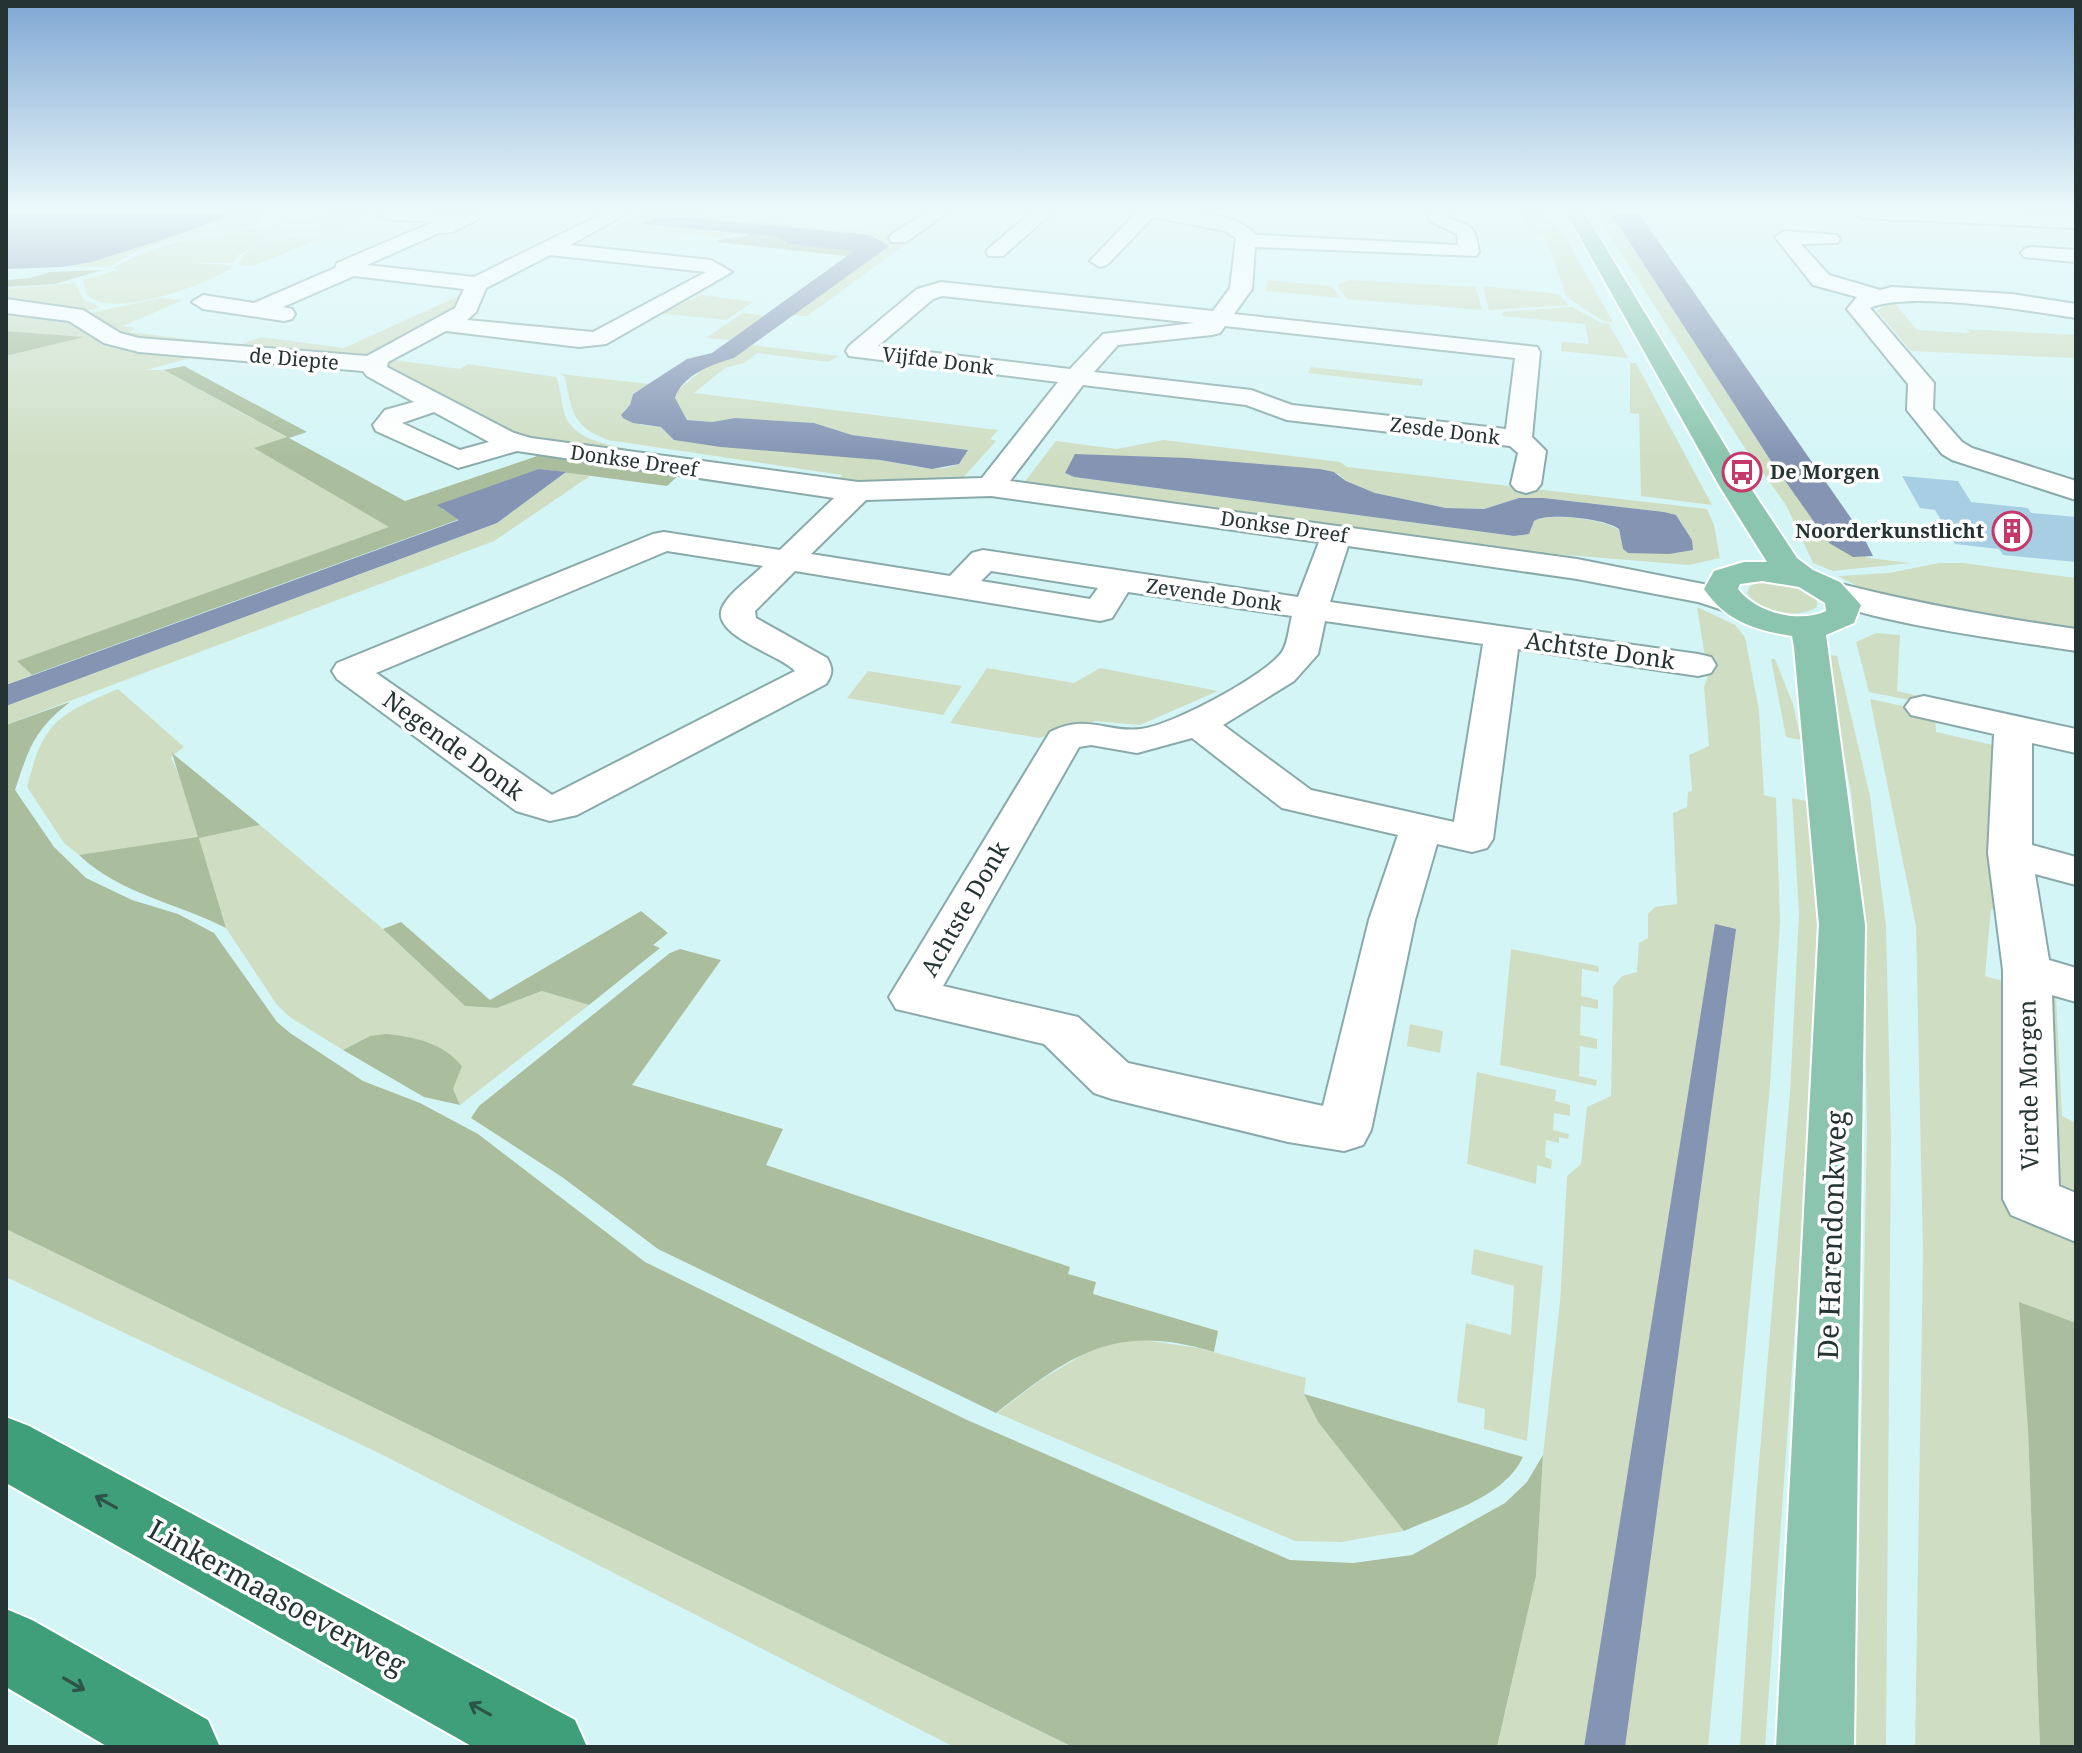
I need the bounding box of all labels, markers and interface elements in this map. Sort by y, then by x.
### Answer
street label: Vijfde Donk [881,340,996,381]
street label: de Diepte [248,341,340,376]
street label: Zesde Donk [1389,410,1502,451]
street label: Donkse Dreef [569,438,701,483]
bus stop icon: De Morgen [1721,451,1763,493]
place label: De Morgen [1770,458,1880,485]
street label: Donkse Dreef [1219,504,1351,549]
building icon: Noorderkunstlicht [1991,510,2033,552]
place label: Noorderkunstlicht [1795,517,1984,544]
street label: Zevende Donk [1145,572,1284,617]
street label: Achtste Donk [1523,623,1678,677]
street label: Negende Donk [377,682,532,808]
street label: Achtste Donk [912,834,1016,982]
street label: Vierde Morgen [2010,999,2045,1171]
street label: De Harendonkweg [1808,1110,1854,1360]
one-way arrow [94,1493,118,1509]
street label: Linkermaasoeverweg [142,1510,413,1683]
one-way arrow [62,1676,85,1692]
one-way arrow [469,1701,492,1717]

